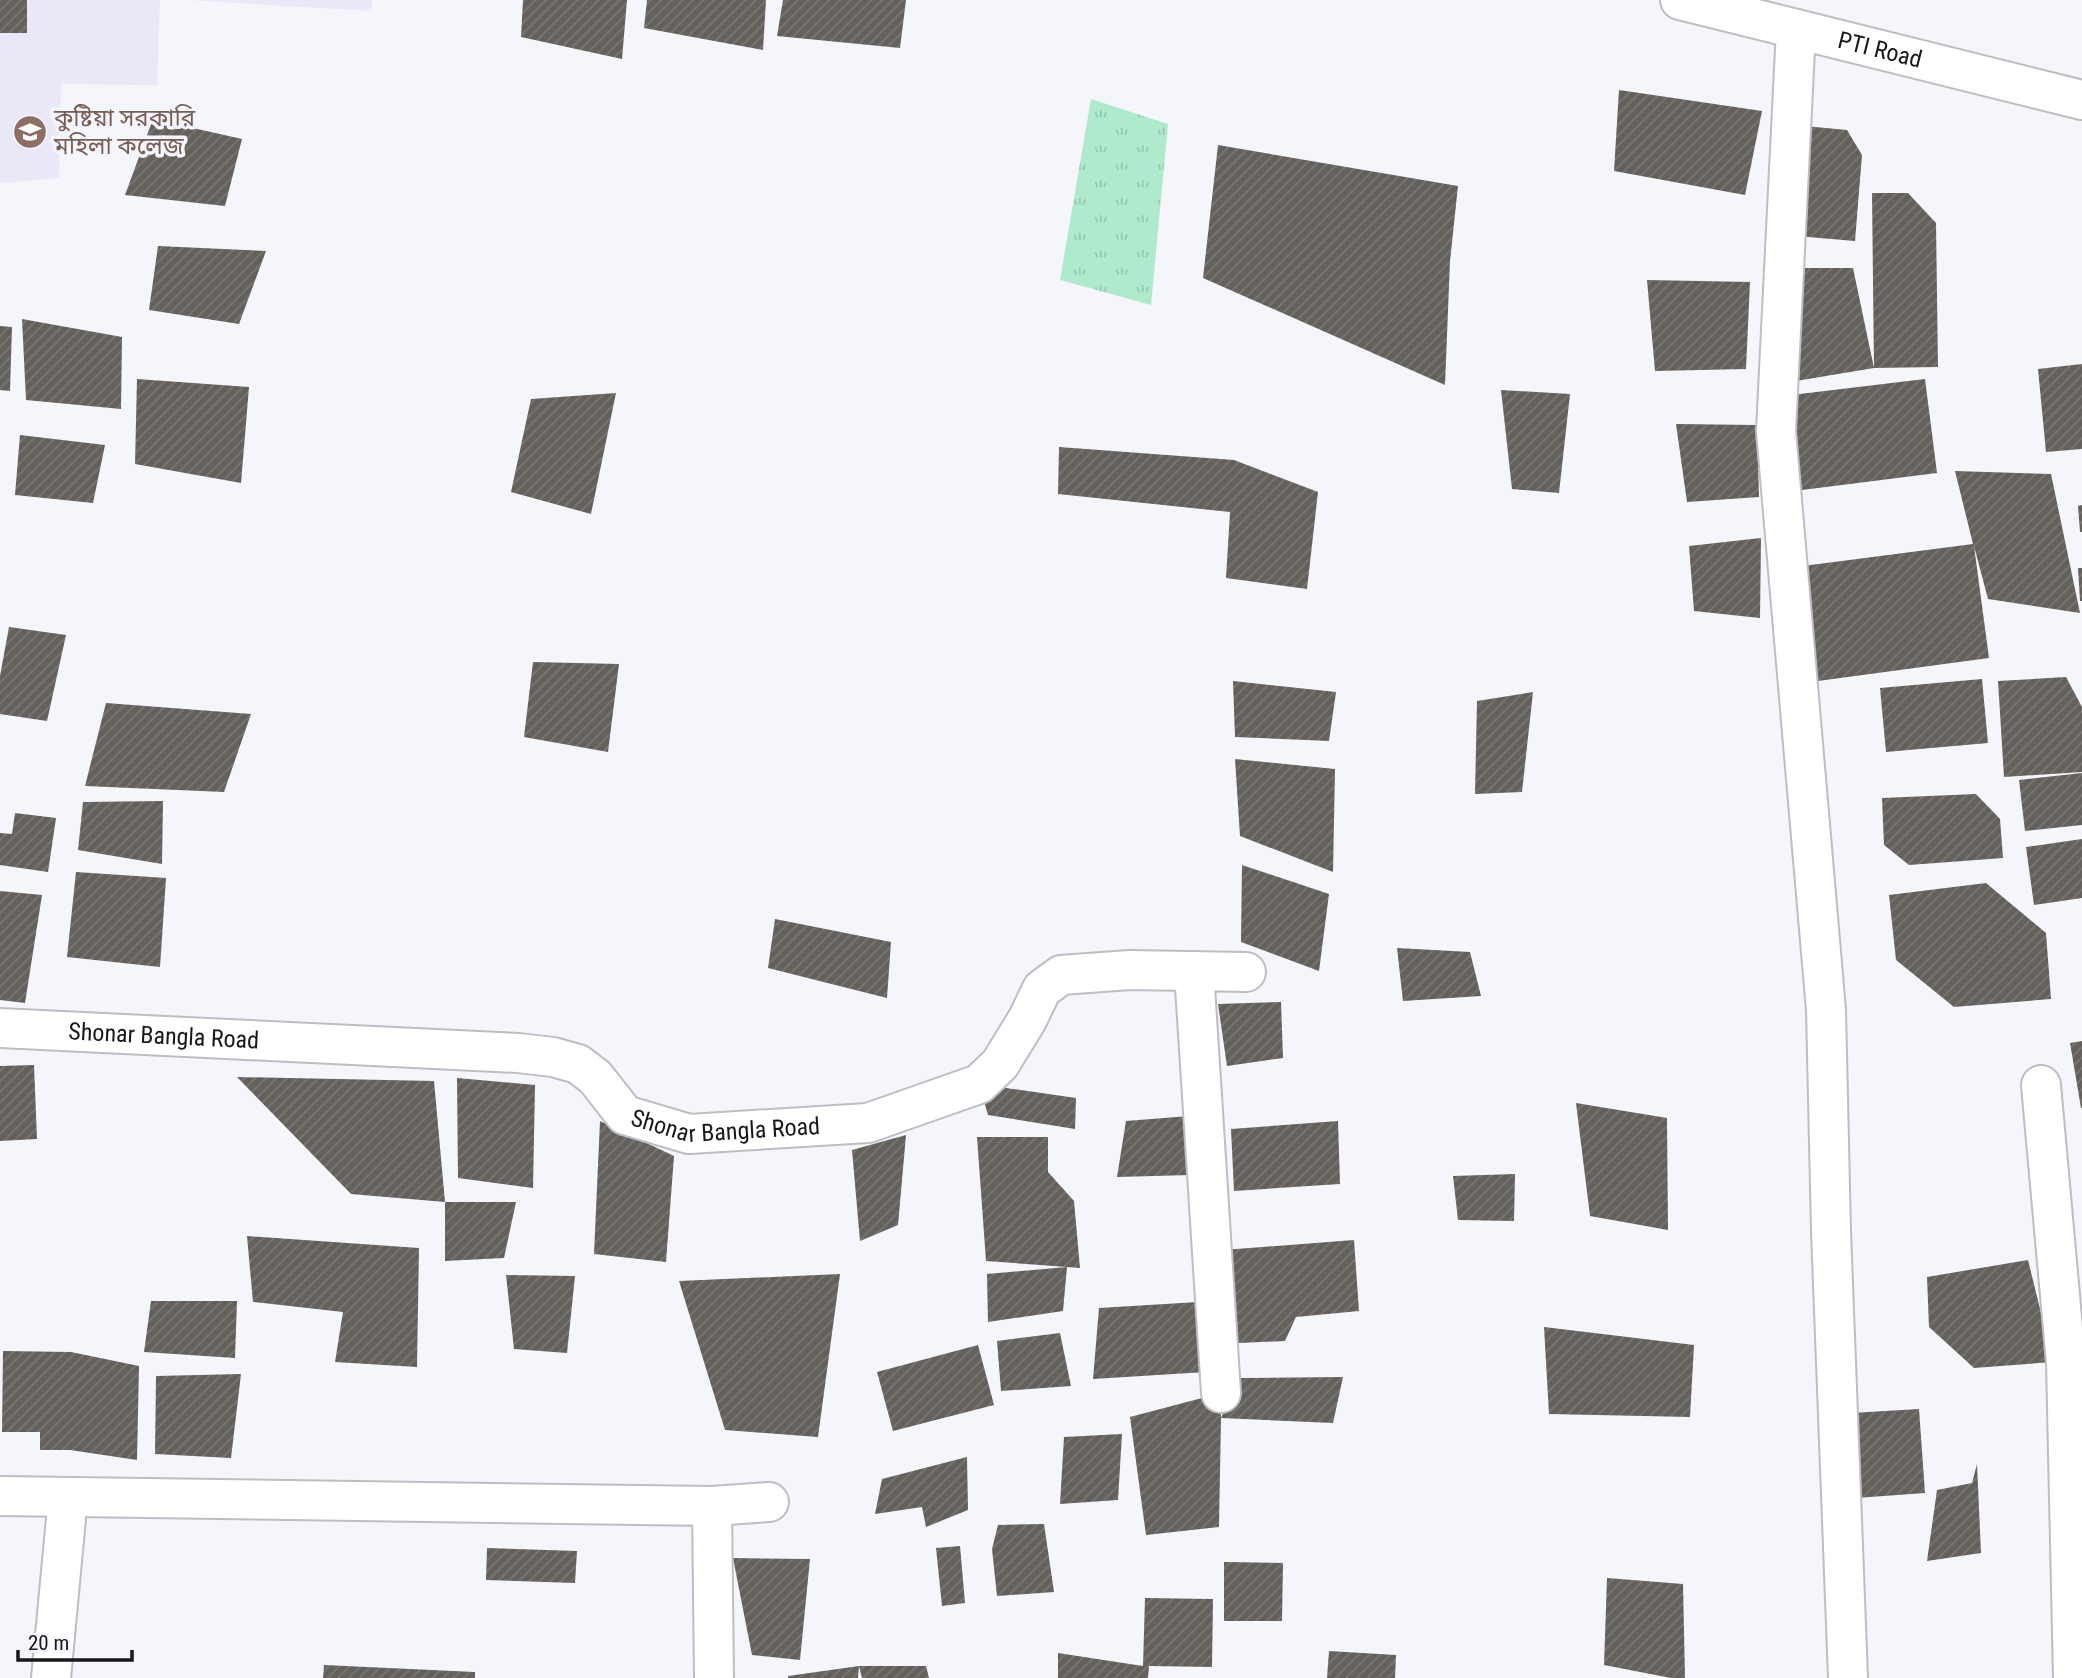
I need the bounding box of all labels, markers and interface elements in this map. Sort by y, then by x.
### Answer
street label: PTI Road [1835,26,1925,74]
place label: কুষ্টিয়া সরকারি মহিলা কলেজ [53,104,196,160]
school or university icon: কুষ্টিয়া সরকারি মহিলা কলেজ [11,113,49,151]
street label: Shonar Bangla Road [68,1017,260,1054]
street label: Shonar Bangla Road [628,1104,821,1148]
scale bar [18,1618,131,1662]
text: 20 m [28,1631,69,1655]

